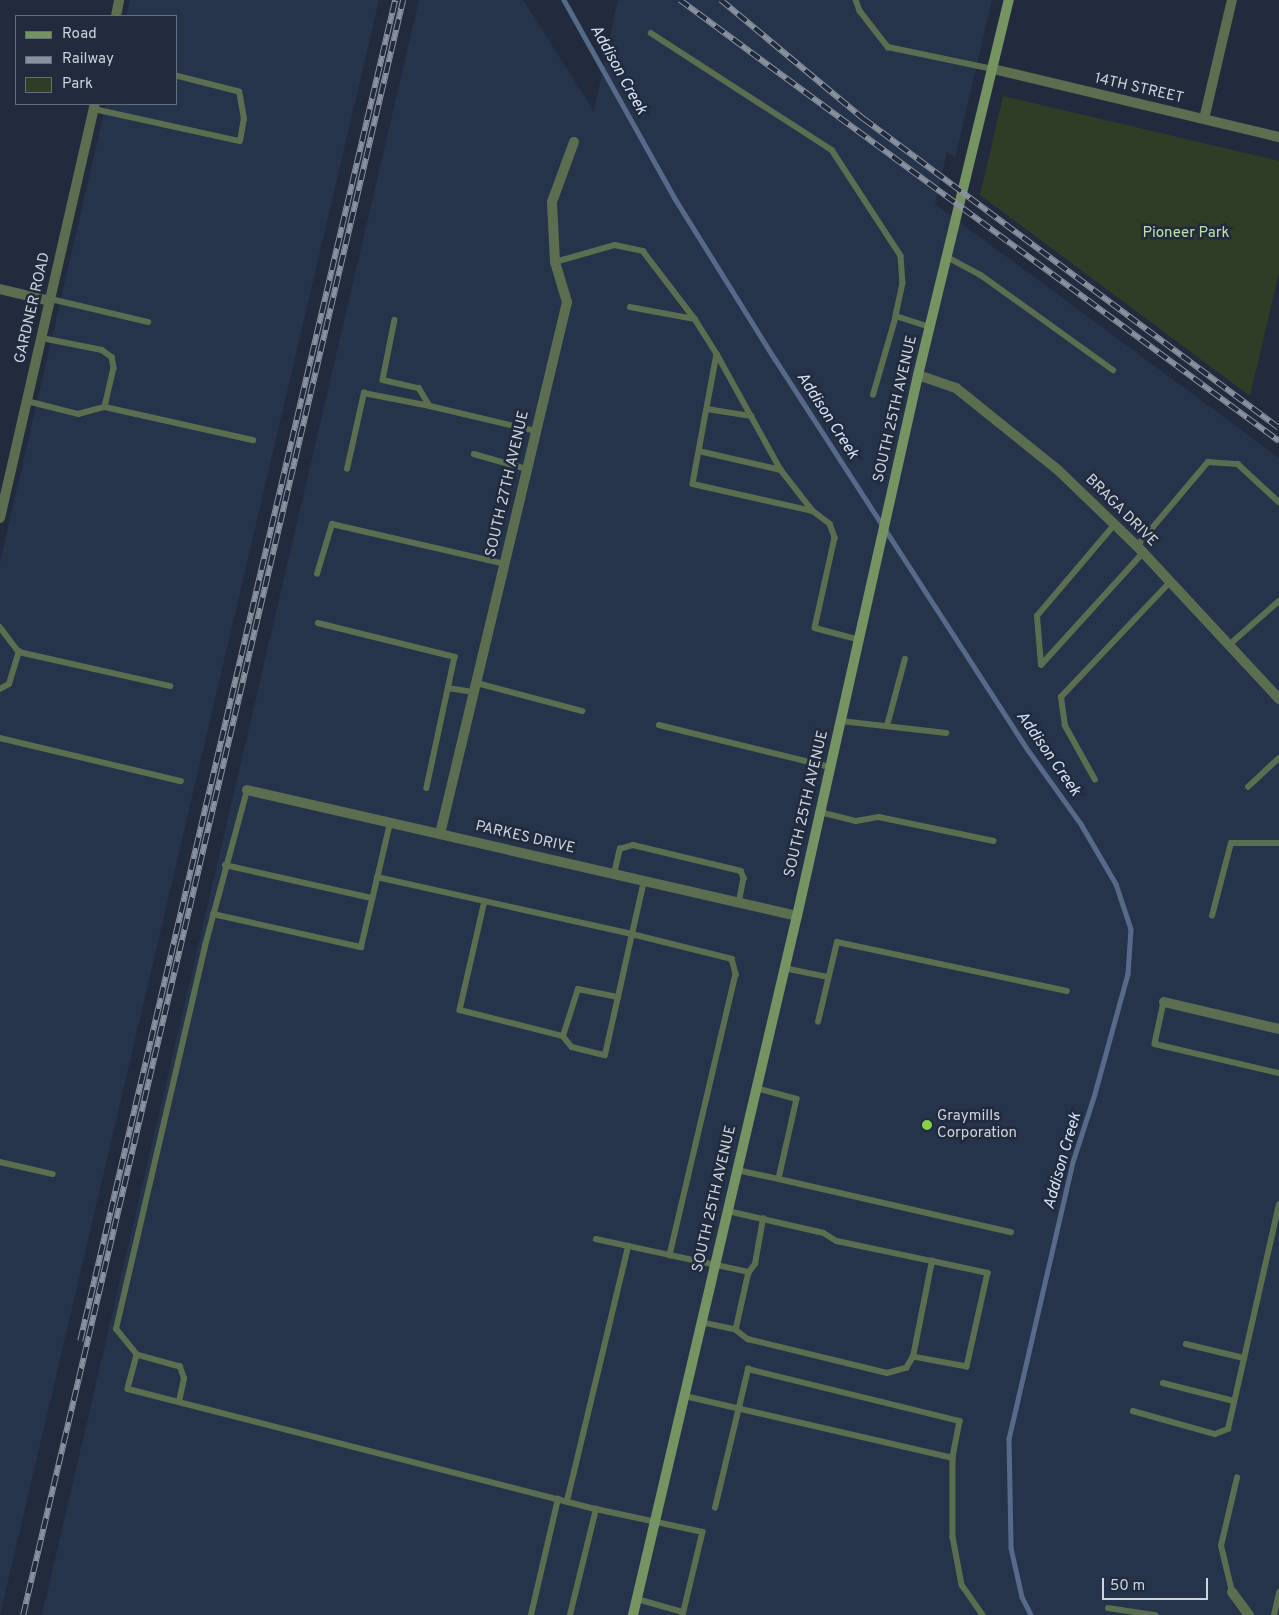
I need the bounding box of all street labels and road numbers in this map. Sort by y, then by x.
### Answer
street label: 14TH STREET [1093,70,1185,108]
street label: GARDNER ROAD [11,251,55,365]
street label: SOUTH 25TH AVENUE [870,333,922,485]
street label: SOUTH 27TH AVENUE [482,409,534,559]
street label: BRAGA DRIVE [1081,471,1161,551]
street label: SOUTH 25TH AVENUE [781,728,833,880]
street label: PARKES DRIVE [473,818,577,858]
street label: SOUTH 25TH AVENUE [689,1123,741,1275]

